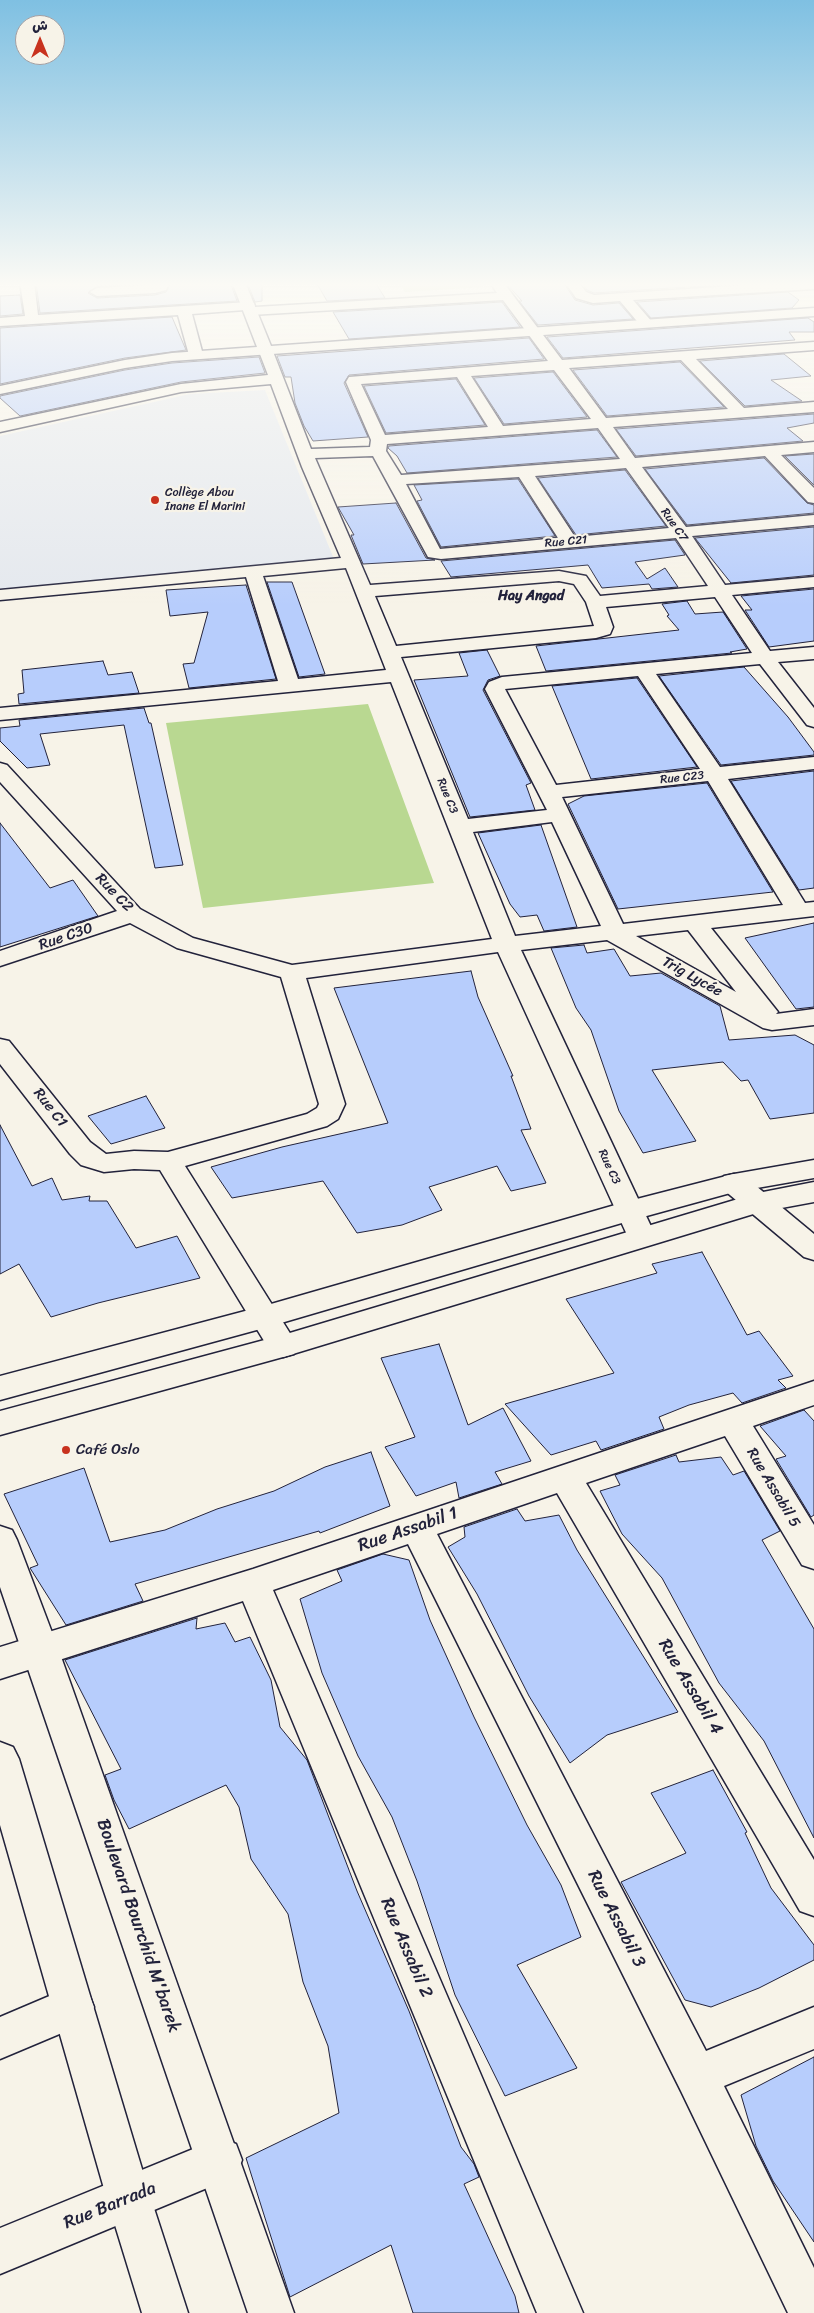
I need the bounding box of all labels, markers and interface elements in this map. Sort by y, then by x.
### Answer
text: ش [32,13,48,38]
north arrow [15,15,65,65]
place label: Collège Abou Inane El Marini [165,486,245,514]
marker: Collège Abou Inane El Marini [149,494,161,506]
street label: Rue C7 [657,506,691,544]
street label: Rue C21 [544,533,588,551]
district label: Hay Angad [498,588,564,604]
street label: Rue C23 [659,769,705,787]
street label: Rue C3 [433,776,461,816]
street label: Rue C2 [91,870,137,916]
street label: Rue C30 [37,919,95,955]
street label: Trig Lycée [659,953,725,1001]
street label: Rue C1 [29,1085,71,1131]
street label: Rue C3 [595,1147,623,1187]
place label: Café Oslo [76,1441,140,1459]
marker: Café Oslo [60,1444,72,1456]
street label: Rue Assabil 5 [742,1445,804,1531]
street label: Rue Assabil 1 [355,1503,461,1557]
street label: Rue Assabil 4 [653,1635,727,1739]
street label: Boulevard Bourchid M'barek [91,1816,185,2036]
street label: Rue Assabil 3 [582,1867,650,1971]
street label: Rue Assabil 2 [375,1895,437,2001]
street label: Rue Barrada [61,2178,159,2234]

